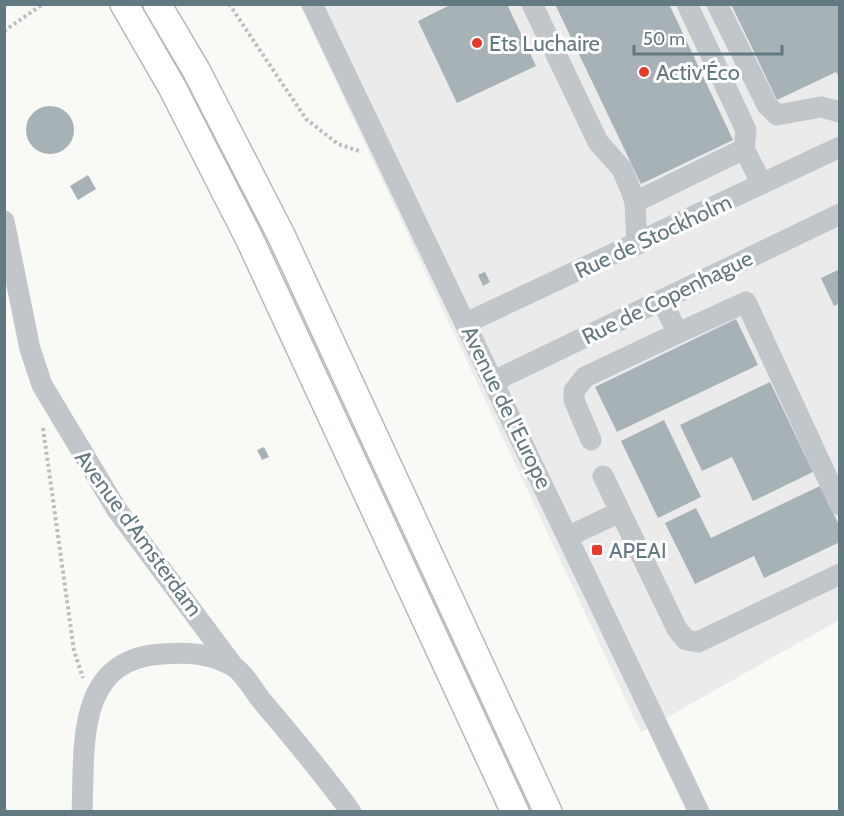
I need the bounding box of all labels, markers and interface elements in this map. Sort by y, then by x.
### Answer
scale bar [634,18,782,56]
text: 50 m [643,28,685,50]
place label: Ets Luchaire [489,30,600,57]
marker: Ets Luchaire [470,36,484,50]
place label: Activ'Éco [656,59,740,86]
marker: Activ'Éco [637,65,651,79]
street label: Rue de Stockholm [571,188,736,284]
street label: Rue de Copenhague [577,244,757,350]
street label: Avenue de l'Europe [456,322,558,493]
street label: Avenue d'Amsterdam [69,445,208,622]
place label: APEAI [609,537,667,564]
marker: APEAI [590,543,604,557]

